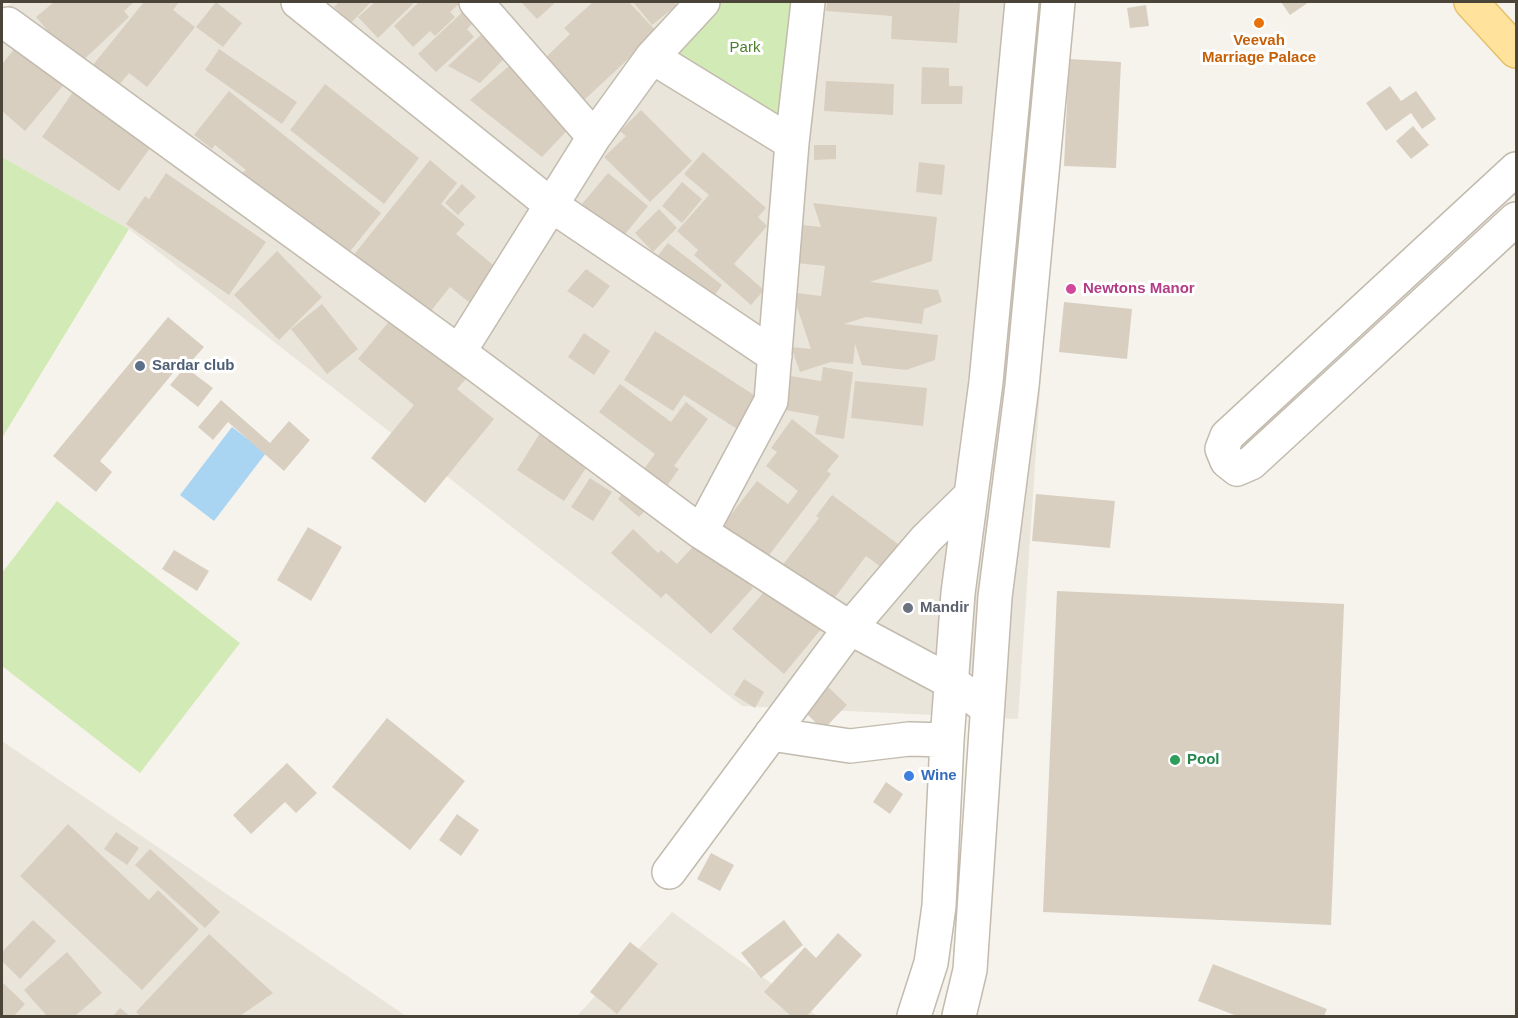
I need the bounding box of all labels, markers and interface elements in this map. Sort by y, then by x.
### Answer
marker: Veevah Marriage Palace [1252,16,1266,30]
place label: Veevah Marriage Palace [1202,32,1316,67]
park label: Park [730,39,760,57]
place label: Newtons Manor [1083,280,1195,298]
marker: Newtons Manor [1064,282,1078,296]
place label: Sardar club [152,357,235,375]
marker: Sardar club [133,359,147,373]
place label: Mandir [920,599,969,617]
marker: Mandir [901,601,915,615]
place label: Pool [1187,751,1219,769]
marker: Pool [1168,753,1182,767]
place label: Wine [921,767,957,785]
marker: Wine [902,769,916,783]

